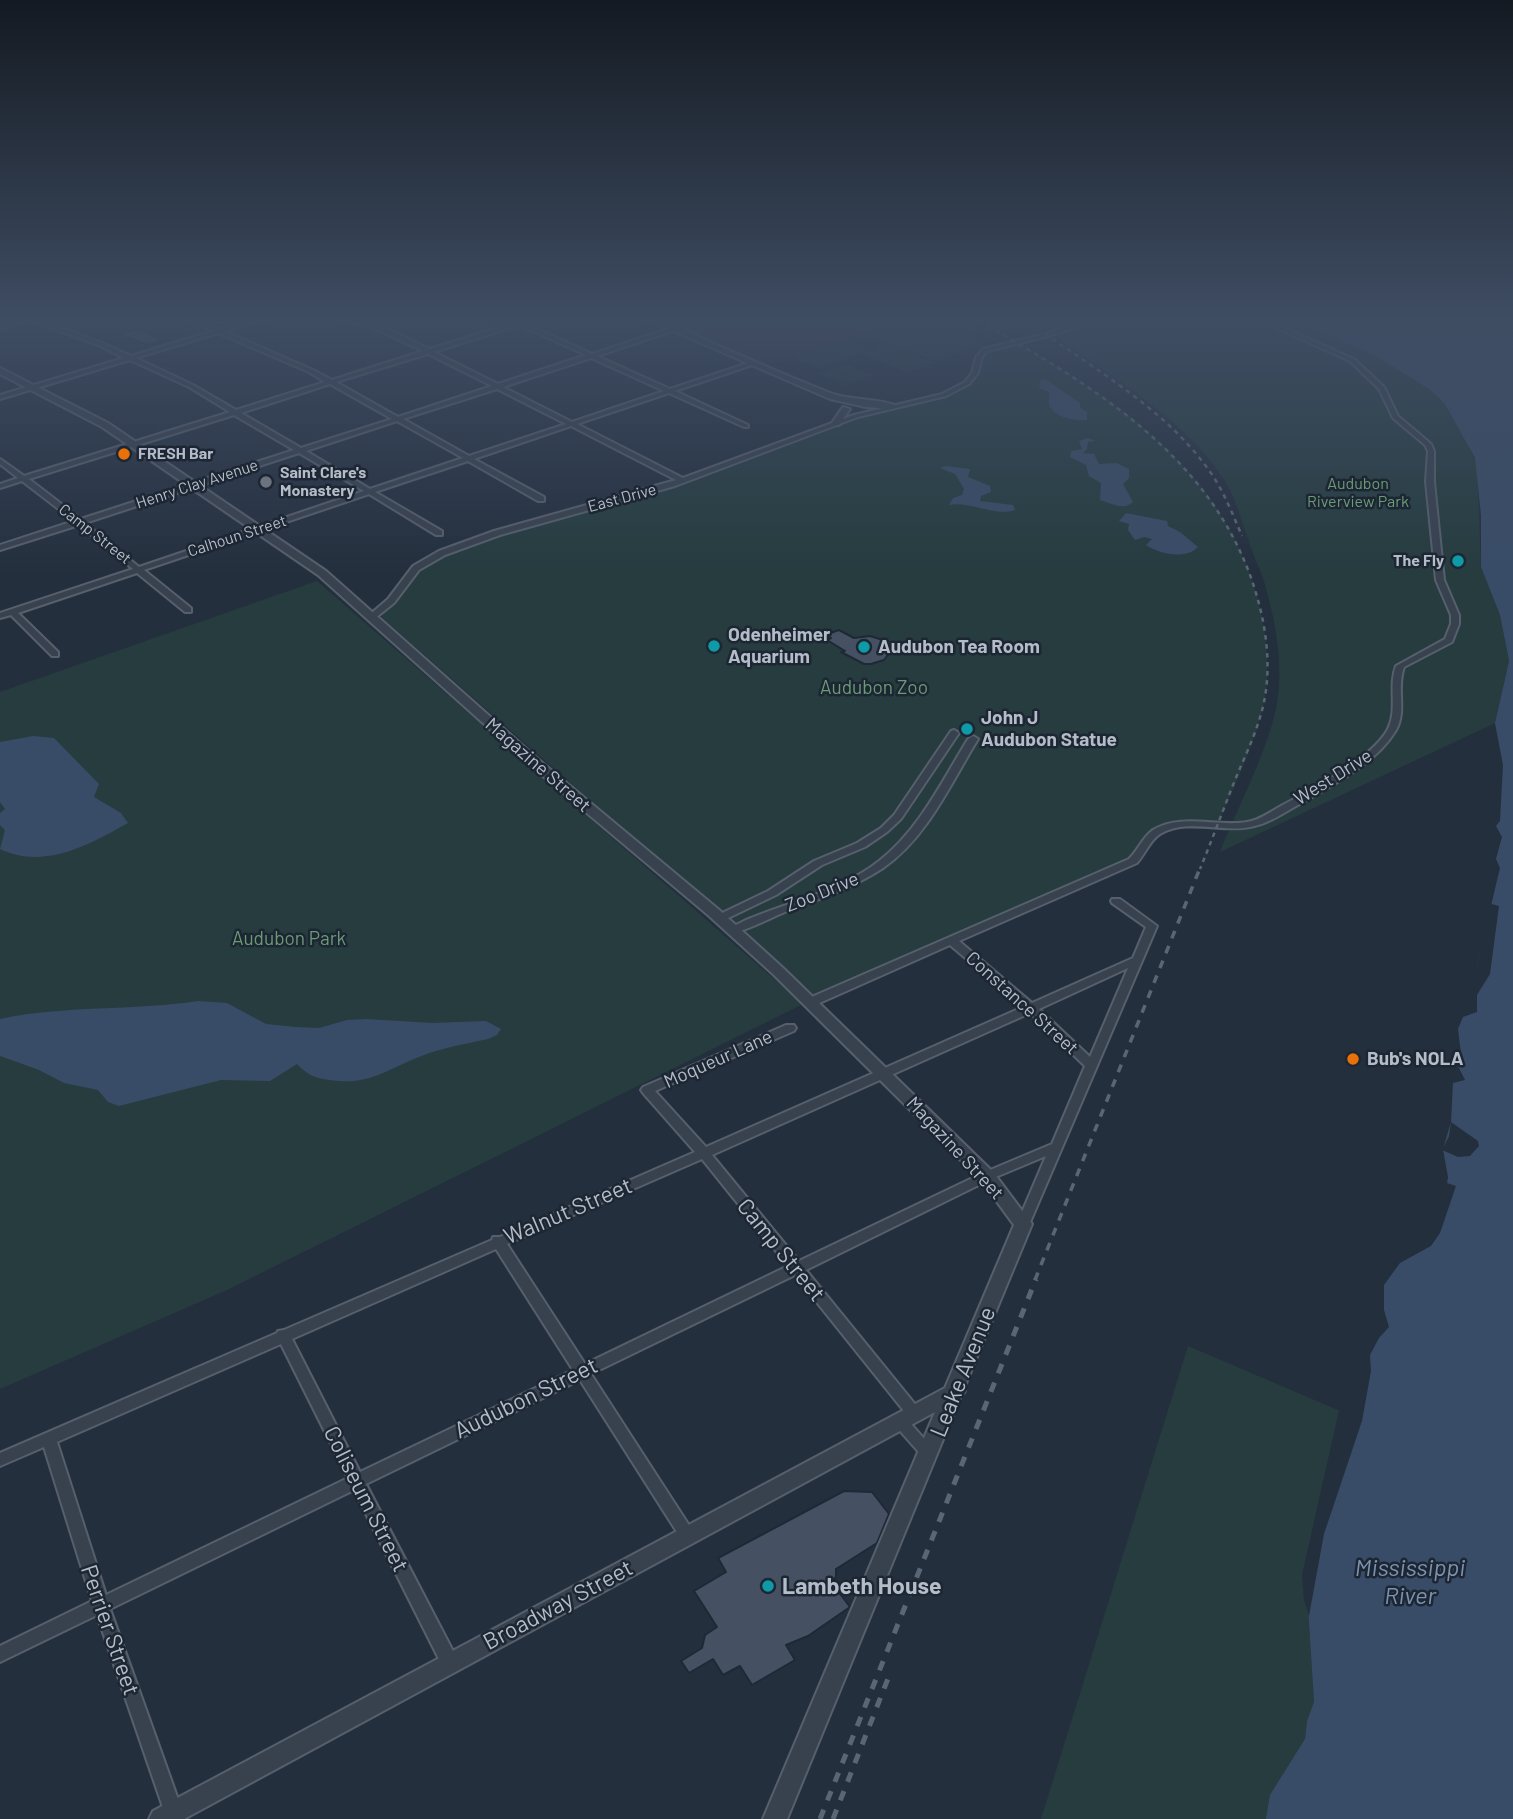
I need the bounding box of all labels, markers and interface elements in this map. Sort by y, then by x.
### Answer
place label: FRESH Bar [138,444,213,464]
marker: FRESH Bar [116,446,132,462]
street label: Henry Clay Avenue [133,455,261,513]
place label: Saint Clare's Monastery [280,463,366,501]
marker: Saint Clare's Monastery [258,474,274,490]
park label: Audubon Riverview Park [1307,474,1409,512]
street label: East Drive [586,480,658,516]
street label: Camp Street [55,500,135,568]
street label: Calhoun Street [185,511,289,561]
place label: The Fly [1393,551,1444,571]
marker: The Fly [1450,553,1466,569]
place label: Odenheimer Aquarium [728,624,830,668]
place label: Audubon Tea Room [878,636,1040,658]
marker: Odenheimer Aquarium [706,638,722,654]
marker: Audubon Tea Room [856,639,872,655]
park label: Audubon Zoo [820,677,928,699]
place label: John J Audubon Statue [981,707,1117,751]
street label: Magazine Street [481,713,595,817]
marker: John J Audubon Statue [959,721,975,737]
street label: West Drive [1290,744,1376,810]
street label: Zoo Drive [782,867,862,917]
park label: Audubon Park [232,928,346,950]
street label: Constance Street [961,946,1083,1060]
street label: Moqueur Lane [660,1025,776,1093]
place label: Bub's NOLA [1367,1048,1463,1070]
marker: Bub's NOLA [1345,1051,1361,1067]
street label: Magazine Street [902,1092,1008,1204]
street label: Walnut Street [500,1172,636,1250]
street label: Camp Street [731,1193,831,1307]
street label: Leake Avenue [924,1303,1002,1441]
street label: Audubon Street [450,1351,602,1445]
street label: Coliseum Street [317,1422,415,1576]
street label: Broadway Street [478,1554,638,1656]
water label: Mississippi River [1355,1554,1465,1610]
street label: Perrier Street [75,1561,145,1699]
place label: Lambeth House [782,1572,942,1600]
marker: Lambeth House [760,1578,776,1594]

